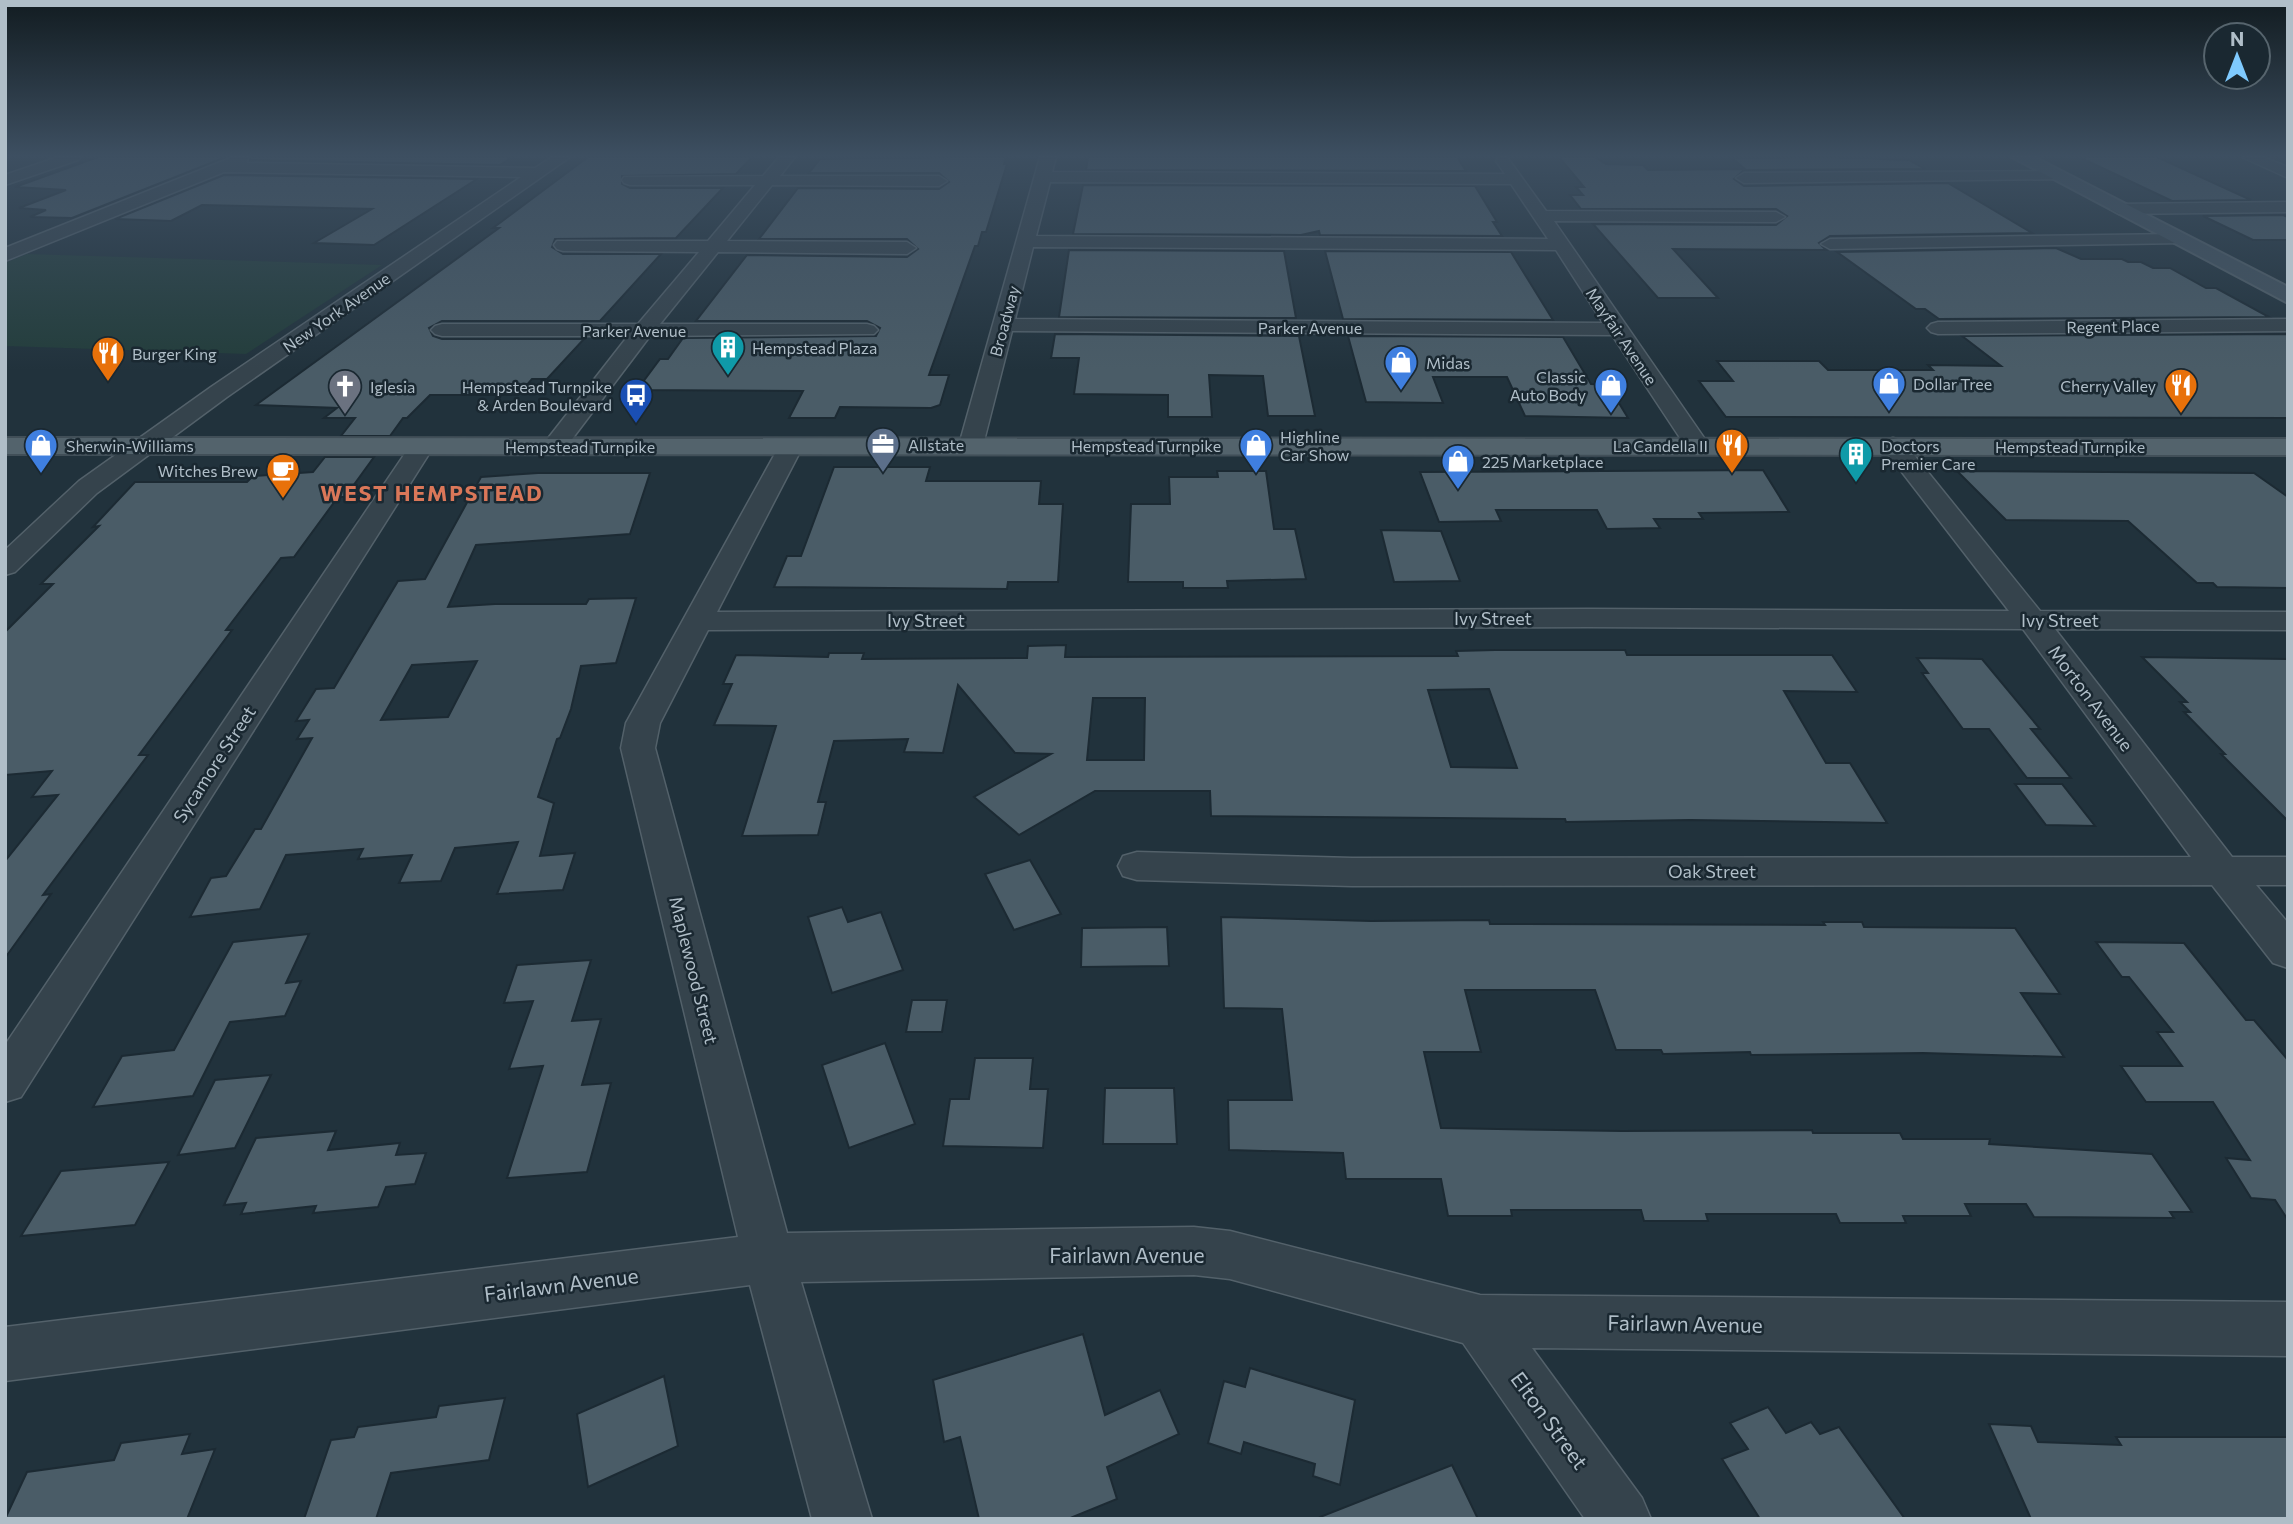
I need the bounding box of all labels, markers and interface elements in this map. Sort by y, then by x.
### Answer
north arrow [2202,21,2272,91]
text: N [2230,27,2244,50]
street label: New York Avenue [279,268,393,356]
street label: Broadway [985,283,1023,359]
street label: Mayfair Avenue [1583,284,1661,388]
street label: Regent Place [2066,316,2160,336]
street label: Parker Avenue [1258,318,1362,337]
street label: Parker Avenue [582,321,686,340]
building icon: Hempstead Plaza [709,328,747,377]
restaurant icon: Burger King [89,334,127,383]
place label: Hempstead Plaza [752,338,877,357]
shop icon: Midas [1382,343,1420,392]
place label: Burger King [132,344,217,363]
place label: Midas [1426,353,1470,372]
shop icon: Dollar Tree [1870,364,1908,413]
shop icon: Classic Auto Body [1592,366,1630,415]
restaurant icon: Cherry Valley [2162,366,2200,415]
church icon: Iglesia [326,367,364,416]
place label: Classic Auto Body [1510,367,1586,404]
place label: Dollar Tree [1913,374,1992,393]
bus stop icon: Hempstead Turnpike & Arden Boulevard [617,376,655,425]
place label: Cherry Valley [2060,376,2156,395]
place label: Iglesia [370,377,415,396]
place label: Hempstead Turnpike & Arden Boulevard [462,377,612,414]
office icon: Allstate [864,425,902,474]
shop icon: Sherwin-Williams [22,426,60,475]
shop icon: Highline Car Show [1237,426,1275,475]
restaurant icon: La Candella II [1713,426,1751,475]
place label: Highline Car Show [1280,427,1350,464]
place label: Allstate [908,435,964,454]
building icon: Doctors Premier Care [1837,435,1875,484]
place label: Sherwin-Williams [66,436,194,455]
street label: Hempstead Turnpike [1071,436,1221,455]
place label: La Candella II [1613,436,1708,455]
place label: Doctors Premier Care [1881,436,1975,473]
street label: Hempstead Turnpike [505,437,655,456]
street label: Hempstead Turnpike [1995,437,2145,456]
shop icon: 225 Marketplace [1439,442,1477,491]
cafe icon: Witches Brew [264,451,302,500]
place label: 225 Marketplace [1482,452,1603,471]
place label: Witches Brew [158,461,258,480]
district label: WEST HEMPSTEAD [320,480,544,505]
street label: Ivy Street [1454,607,1532,629]
street label: Ivy Street [887,609,965,631]
street label: Ivy Street [2021,609,2099,631]
street label: Morton Avenue [2044,641,2138,755]
street label: Sycamore Street [168,702,260,826]
street label: Oak Street [1668,860,1756,882]
street label: Maplewood Street [665,894,723,1046]
street label: Fairlawn Avenue [1049,1242,1205,1267]
street label: Fairlawn Avenue [482,1262,640,1306]
street label: Fairlawn Avenue [1607,1309,1763,1337]
street label: Elton Street [1506,1366,1594,1474]

